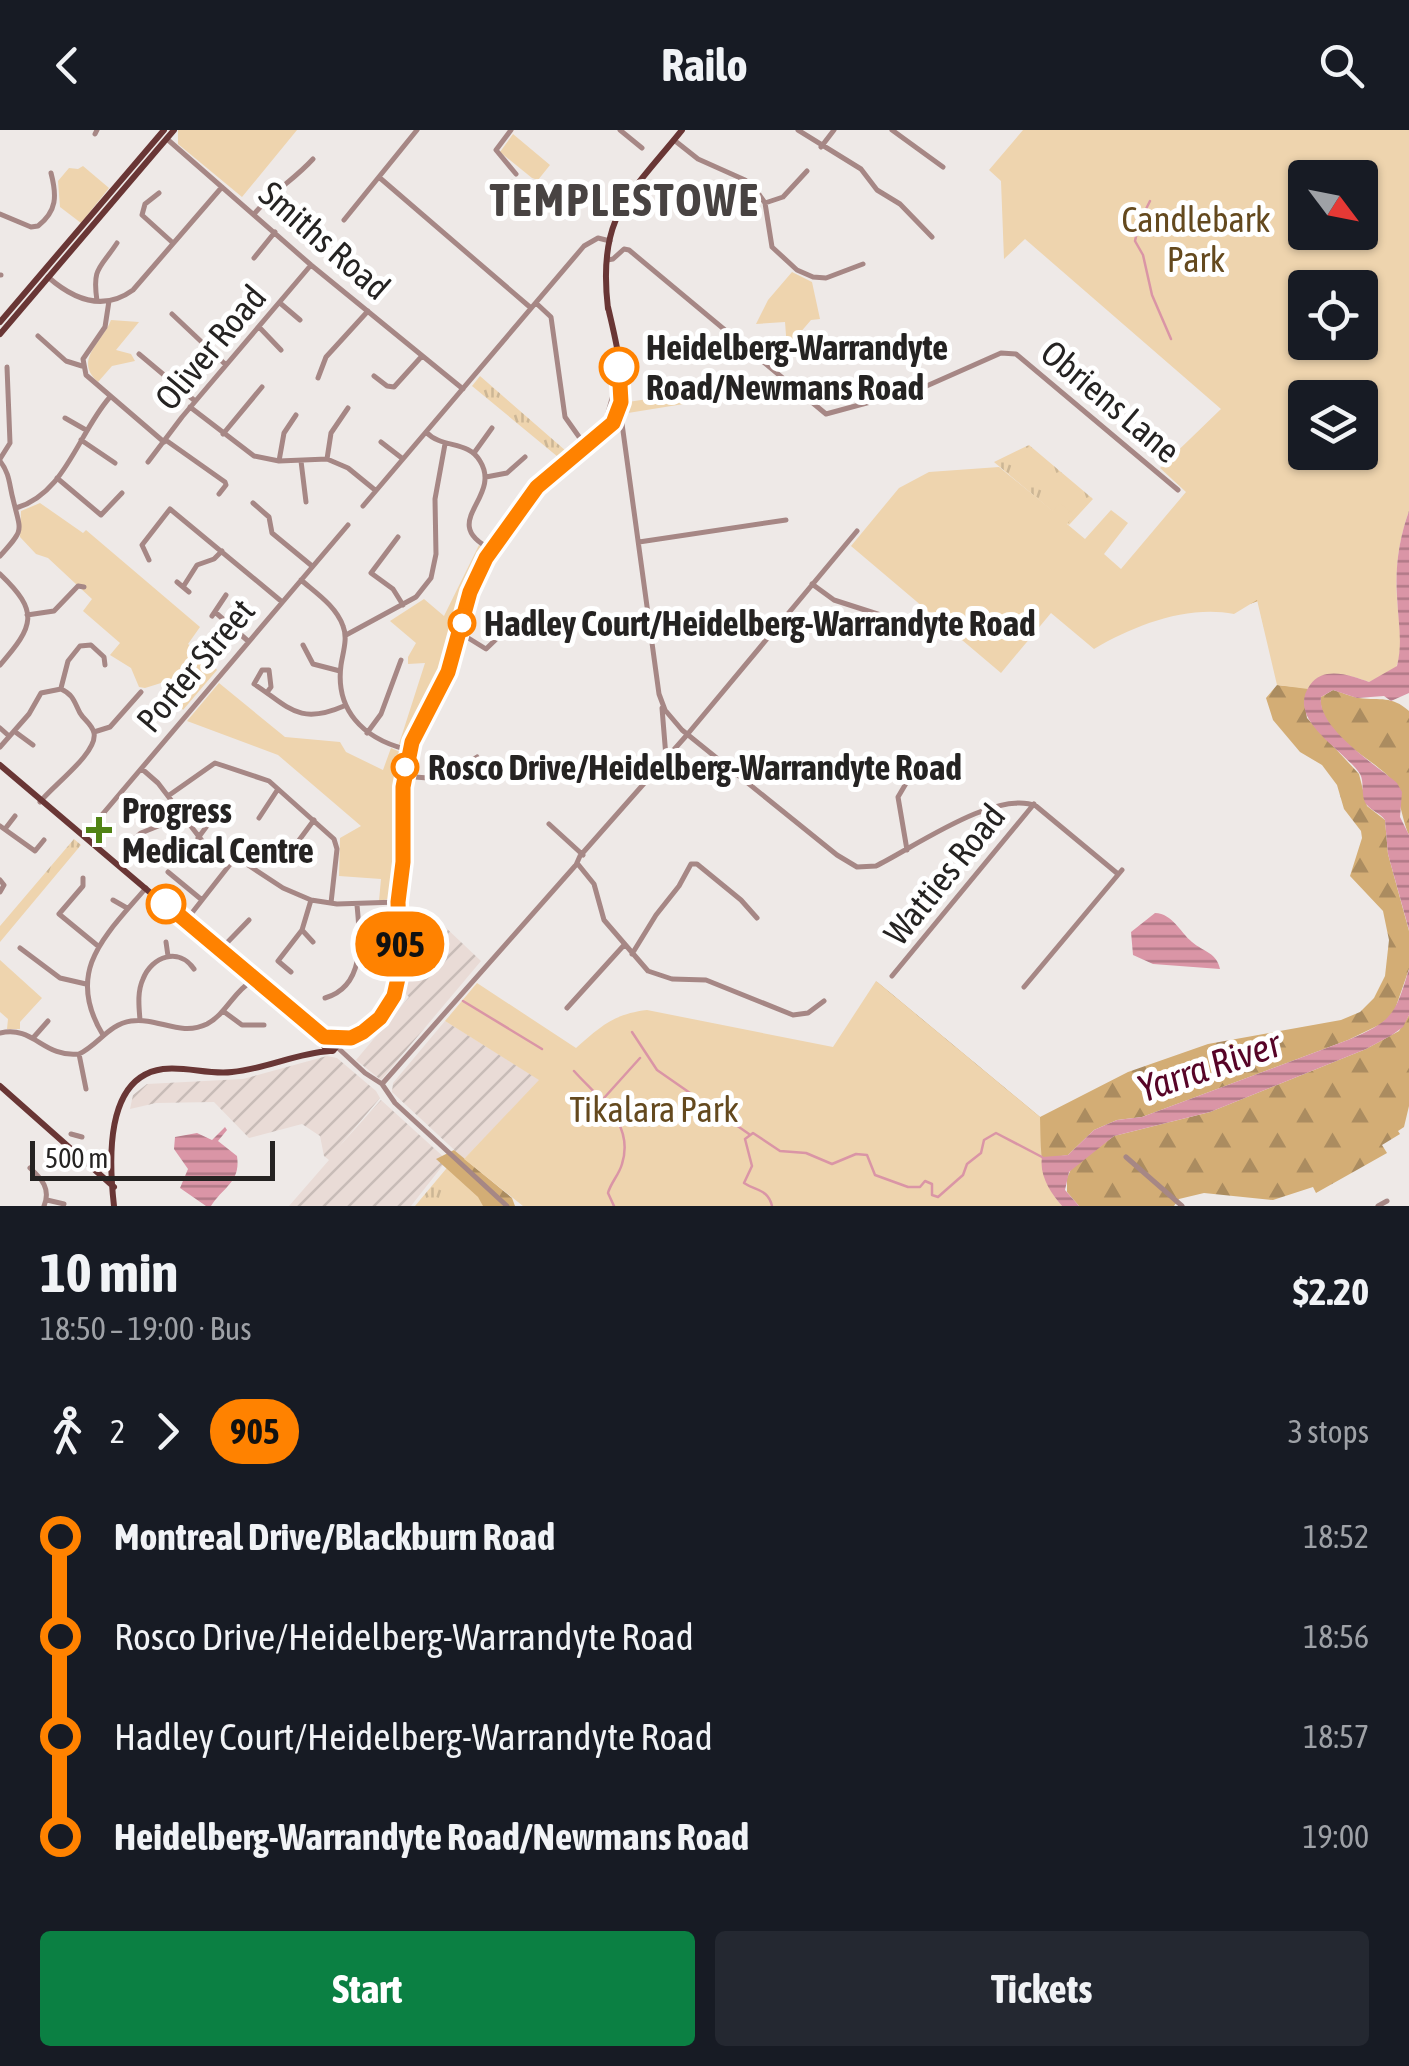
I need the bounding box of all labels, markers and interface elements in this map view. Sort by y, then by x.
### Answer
icon: back [40,38,95,93]
icon: search [1314,38,1369,93]
text: Railo [661,39,748,91]
north arrow [1288,160,1378,250]
map controls [1288,160,1378,470]
street label: Smiths Road [252,173,398,307]
district label: TEMPLESTOWE [490,174,760,226]
park label: Candlebark Park [1122,199,1271,279]
button: locate [1288,270,1378,360]
street label: Oliver Road [147,277,273,417]
place label: Heidelberg-Warrandyte Road/Newmans Road [646,327,948,407]
street label: Obriens Lane [1034,332,1188,470]
marker: Heidelberg-Warrandyte Road/Newmans Road [600,348,638,386]
button: layers [1288,380,1378,470]
street label: Porter Street [128,591,262,739]
place label: Hadley Court/Heidelberg-Warrandyte Road [484,603,1036,643]
marker: Hadley Court/Heidelberg-Warrandyte Road [449,610,475,636]
place label: Rosco Drive/Heidelberg-Warrandyte Road [428,747,962,787]
marker: Rosco Drive/Heidelberg-Warrandyte Road [392,754,418,780]
place label: Progress Medical Centre [122,790,314,870]
street label: Watties Road [875,796,1013,952]
marker: Progress Medical Centre [86,817,112,843]
unlabelled marker [147,885,185,923]
line badge: 905 [342,912,458,976]
text: 905 [375,924,425,964]
water label: Yarra River [1132,1021,1288,1110]
park label: Tikalara Park [569,1089,739,1129]
scale bar [30,1136,275,1180]
text: 500 m [45,1142,108,1174]
text: 10 min [40,1241,178,1304]
text: $2.20 [1293,1270,1369,1313]
text: 18:50 – 19:00 · Bus [40,1310,251,1347]
icon: walk [40,1404,95,1459]
icon: forward [140,1404,195,1459]
text: 905 [230,1411,279,1451]
text: 2 [110,1413,125,1450]
text: 3 stops [1288,1413,1369,1450]
text: Montreal Drive/Blackburn Road [114,1515,555,1558]
text: 18:52 [1303,1518,1369,1555]
text: Rosco Drive/Heidelberg-Warrandyte Road [114,1615,694,1658]
text: 18:56 [1303,1618,1369,1655]
text: Hadley Court/Heidelberg-Warrandyte Road [114,1715,713,1758]
text: 18:57 [1303,1718,1369,1755]
text: Heidelberg-Warrandyte Road/Newmans Road [114,1815,749,1858]
text: 19:00 [1303,1818,1369,1855]
button: Start [40,1931,695,2046]
button: Tickets [715,1931,1369,2046]

